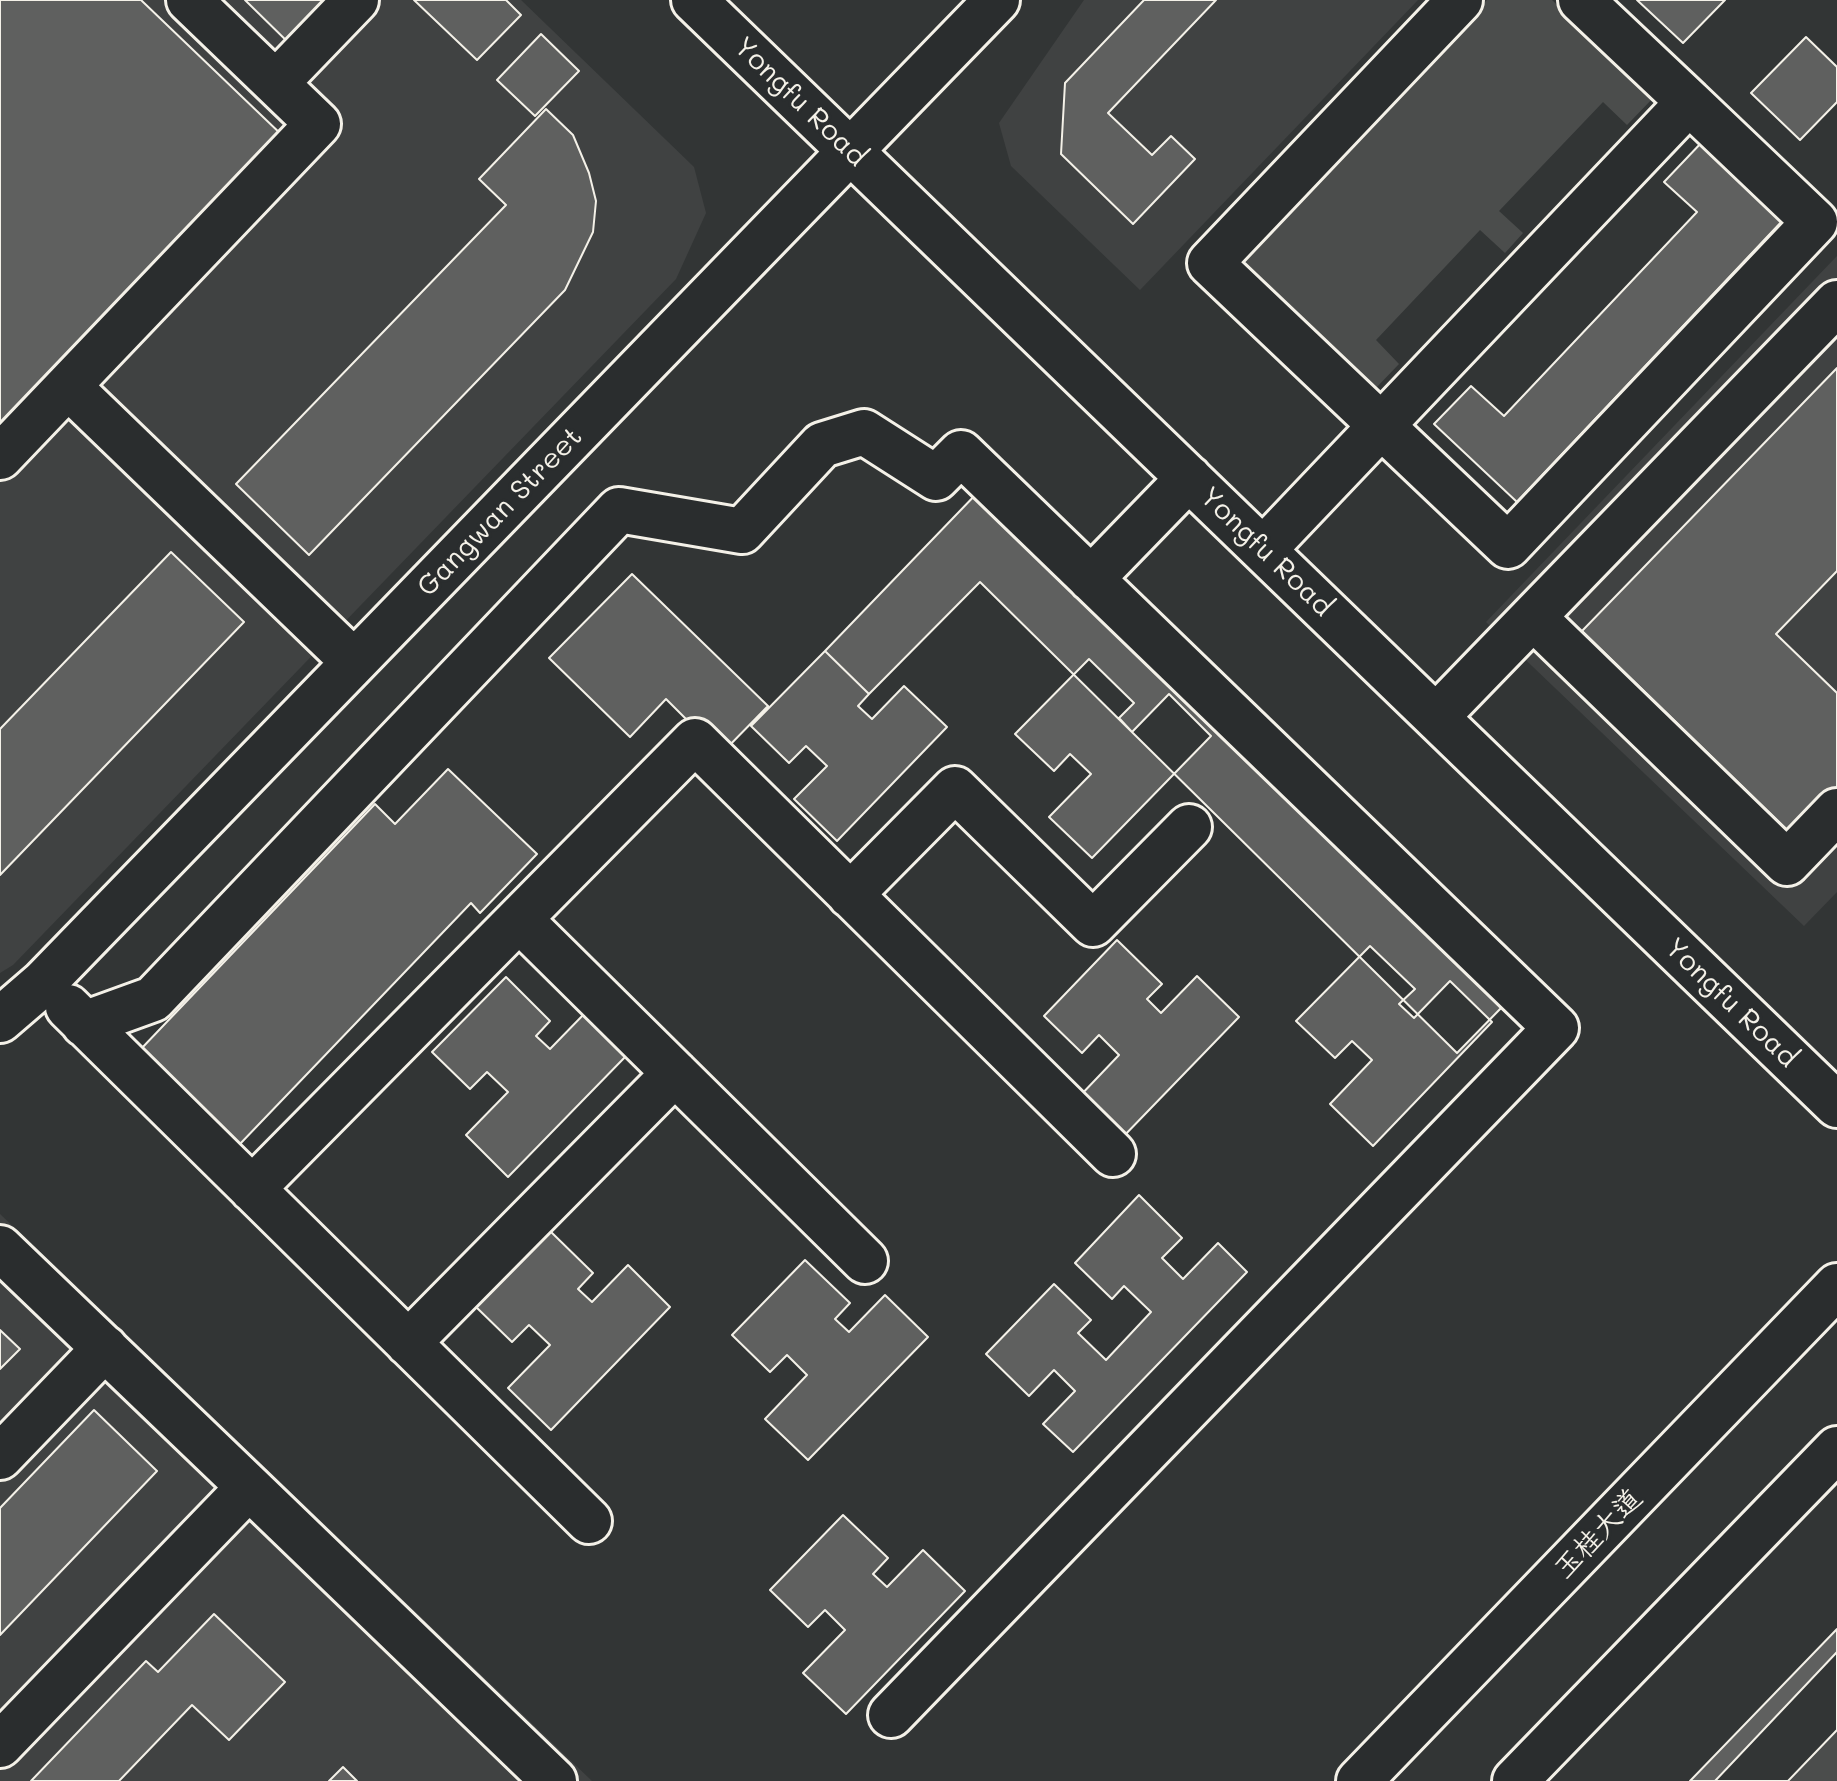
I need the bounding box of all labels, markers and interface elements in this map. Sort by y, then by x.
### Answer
street label: Yongfu Road [727,30,873,174]
street label: Gangwan Street [411,420,589,604]
street label: Yongfu Road [1193,480,1339,624]
street label: Yongfu Road [1658,931,1804,1075]
street label: 玉桂大道 [1547,1482,1649,1586]

